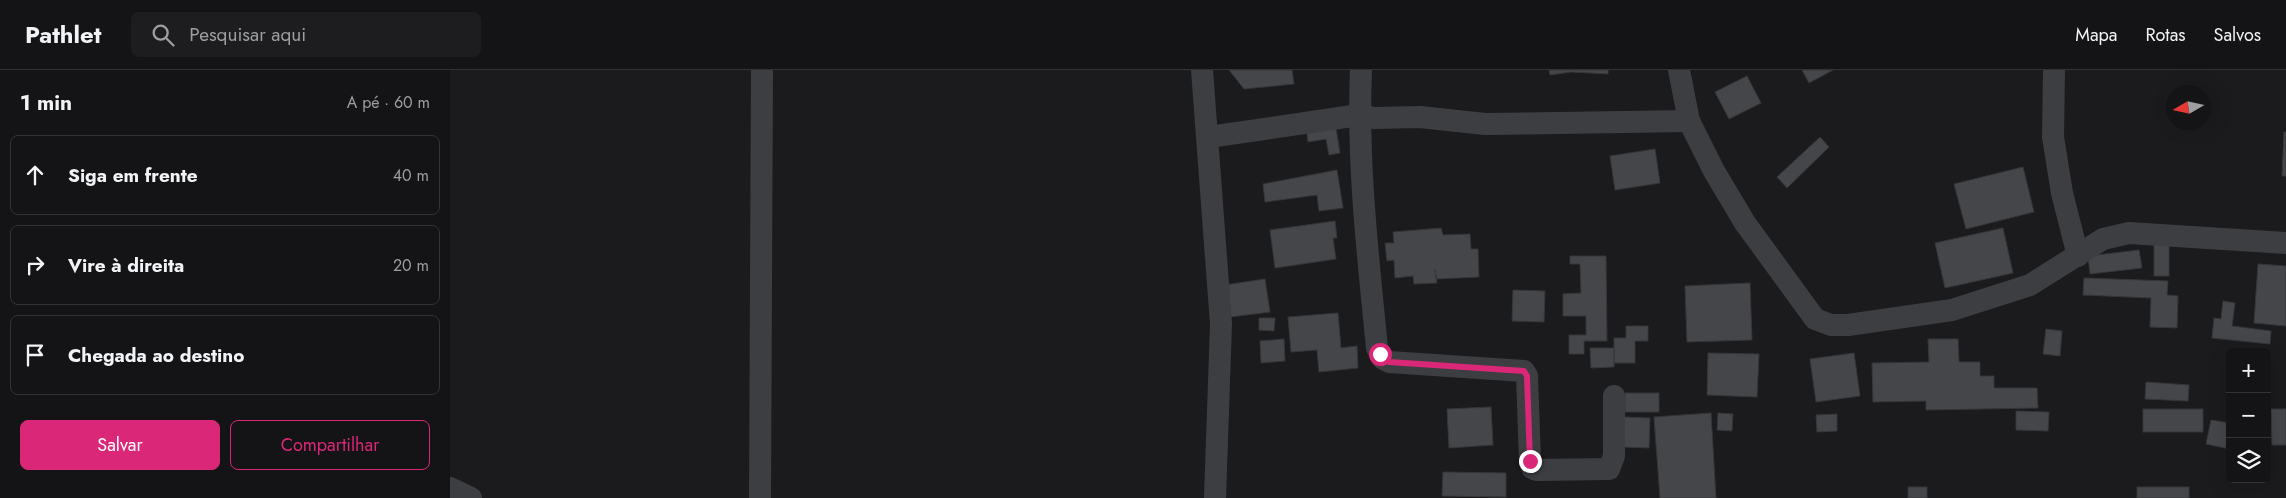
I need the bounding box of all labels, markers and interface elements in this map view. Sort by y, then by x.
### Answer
search box [131,12,481,57]
text: Pathlet [25,17,101,52]
icon: search [149,21,177,49]
text: Pesquisar aqui [189,21,306,48]
text: Mapa [2075,22,2117,48]
text: Rotas [2145,22,2186,48]
text: Salvos [2214,22,2261,48]
north arrow [2166,85,2211,130]
text: 1 min [20,88,72,118]
text: A pé · 60 m [347,91,430,114]
icon: ahead [21,161,49,189]
text: Siga em frente [68,162,198,189]
text: 40 m [393,164,429,187]
icon: right [21,251,49,279]
text: Vire à direita [68,252,184,279]
text: 20 m [393,254,429,277]
icon: arrive [21,341,49,369]
text: Chegada ao destino [68,342,244,369]
route start [1369,343,1392,366]
map controls [2226,348,2271,483]
button: + [2226,348,2271,393]
button: − [2226,393,2271,438]
button: Salvar [20,420,220,470]
button: Compartilhar [230,420,430,470]
button: layers [2226,438,2271,483]
route end [1519,450,1542,473]

